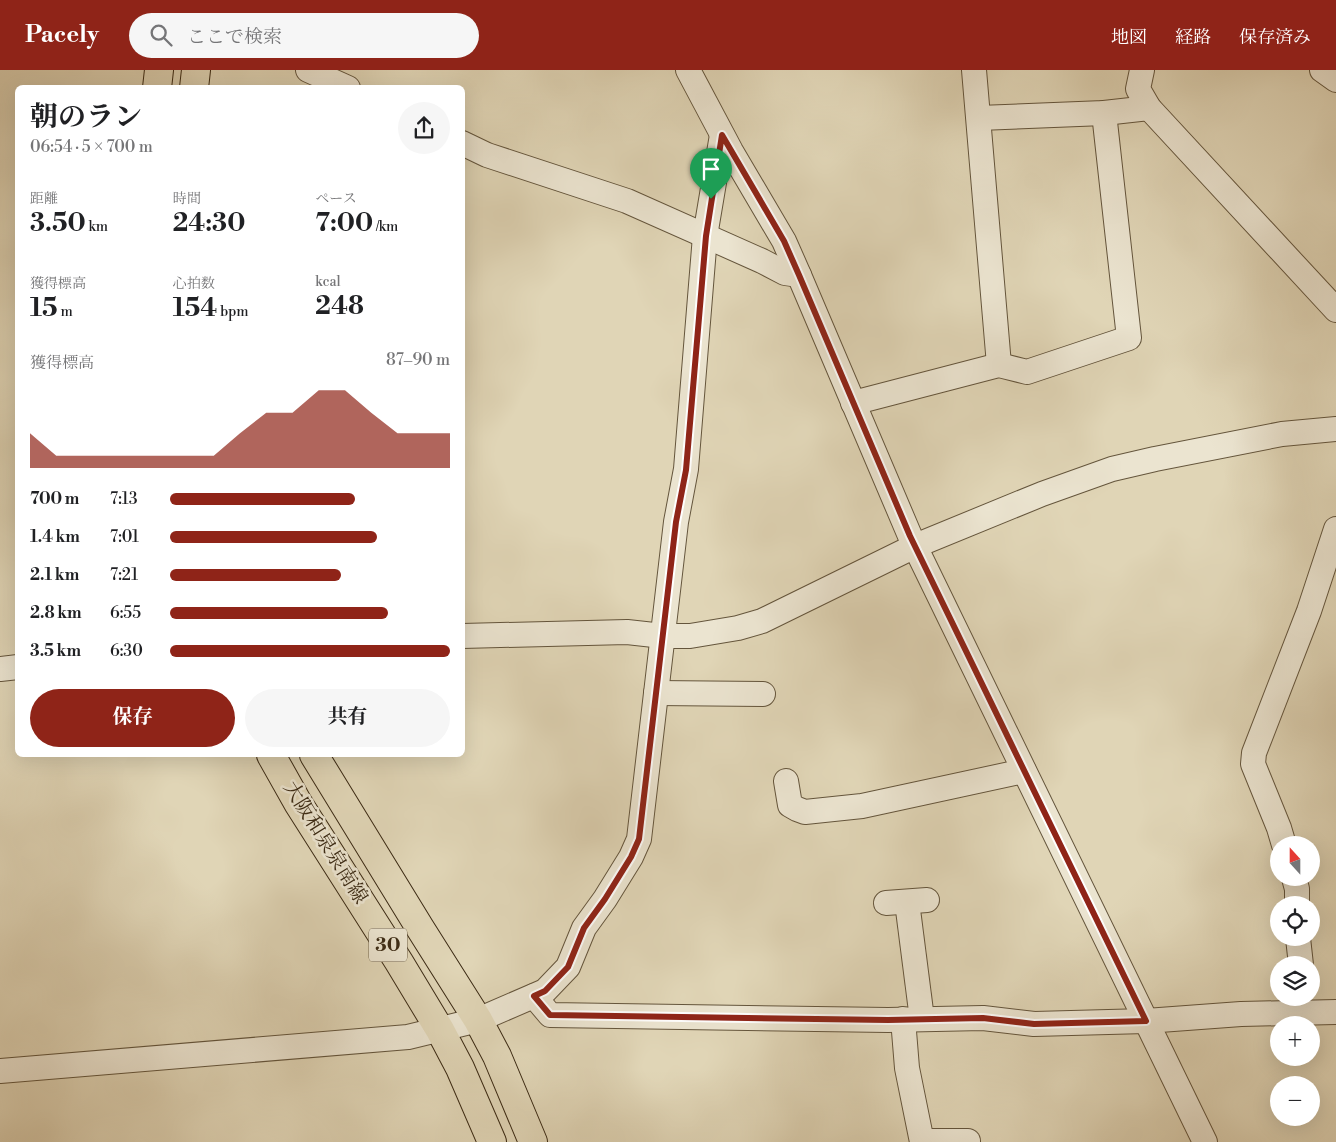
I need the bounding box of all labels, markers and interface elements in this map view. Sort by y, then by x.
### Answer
search box [129,13,479,58]
text: Pacely [25,20,99,50]
icon: search [147,21,175,49]
text: ここで検索 [187,25,282,49]
text: 地図 [1111,26,1147,49]
text: 経路 [1175,26,1211,49]
text: 保存済み [1239,26,1311,49]
text: 朝のラン [30,100,142,135]
button: share [398,102,450,154]
text: 06:54 · 5 × 700 m [30,137,153,157]
pin [690,148,732,199]
icon: arrive [697,155,725,183]
text: 距離 [30,190,58,208]
text: 時間 [173,190,201,208]
text: ペース [315,190,357,208]
text: 3.50 [30,208,86,239]
text: 24:30 [173,208,245,239]
text: 7:00 [315,208,373,239]
text: km [86,218,108,236]
text: /km [373,218,398,236]
text: kcal [315,273,341,291]
text: 獲得標高 [30,275,86,293]
text: 心拍数 [173,275,215,293]
text: 248 [315,291,364,322]
text: 15 [30,293,58,324]
text: 154 [173,293,217,324]
text: m [58,303,73,321]
text: bpm [217,303,249,321]
text: 87–90 m [386,350,450,370]
text: 獲得標高 [30,353,94,373]
text: 700 m [30,489,79,509]
text: 7:13 [110,489,138,509]
text: 1.4 km [30,527,80,547]
text: 7:01 [110,527,139,547]
text: 2.1 km [30,565,79,585]
text: 7:21 [110,565,138,585]
text: 2.8 km [30,603,82,623]
text: 6:55 [110,603,141,623]
text: 3.5 km [30,641,81,661]
text: 6:30 [110,641,143,661]
button: 保存 [30,689,235,747]
button: 共有 [245,689,450,747]
street label: 大阪和泉泉南線 [277,777,373,909]
north arrow [1270,836,1320,886]
map controls [1270,836,1320,1126]
button: locate [1270,896,1320,946]
road number: 30 [369,928,407,962]
button: layers [1270,956,1320,1006]
button: + [1270,1016,1320,1066]
button: − [1270,1076,1320,1126]

